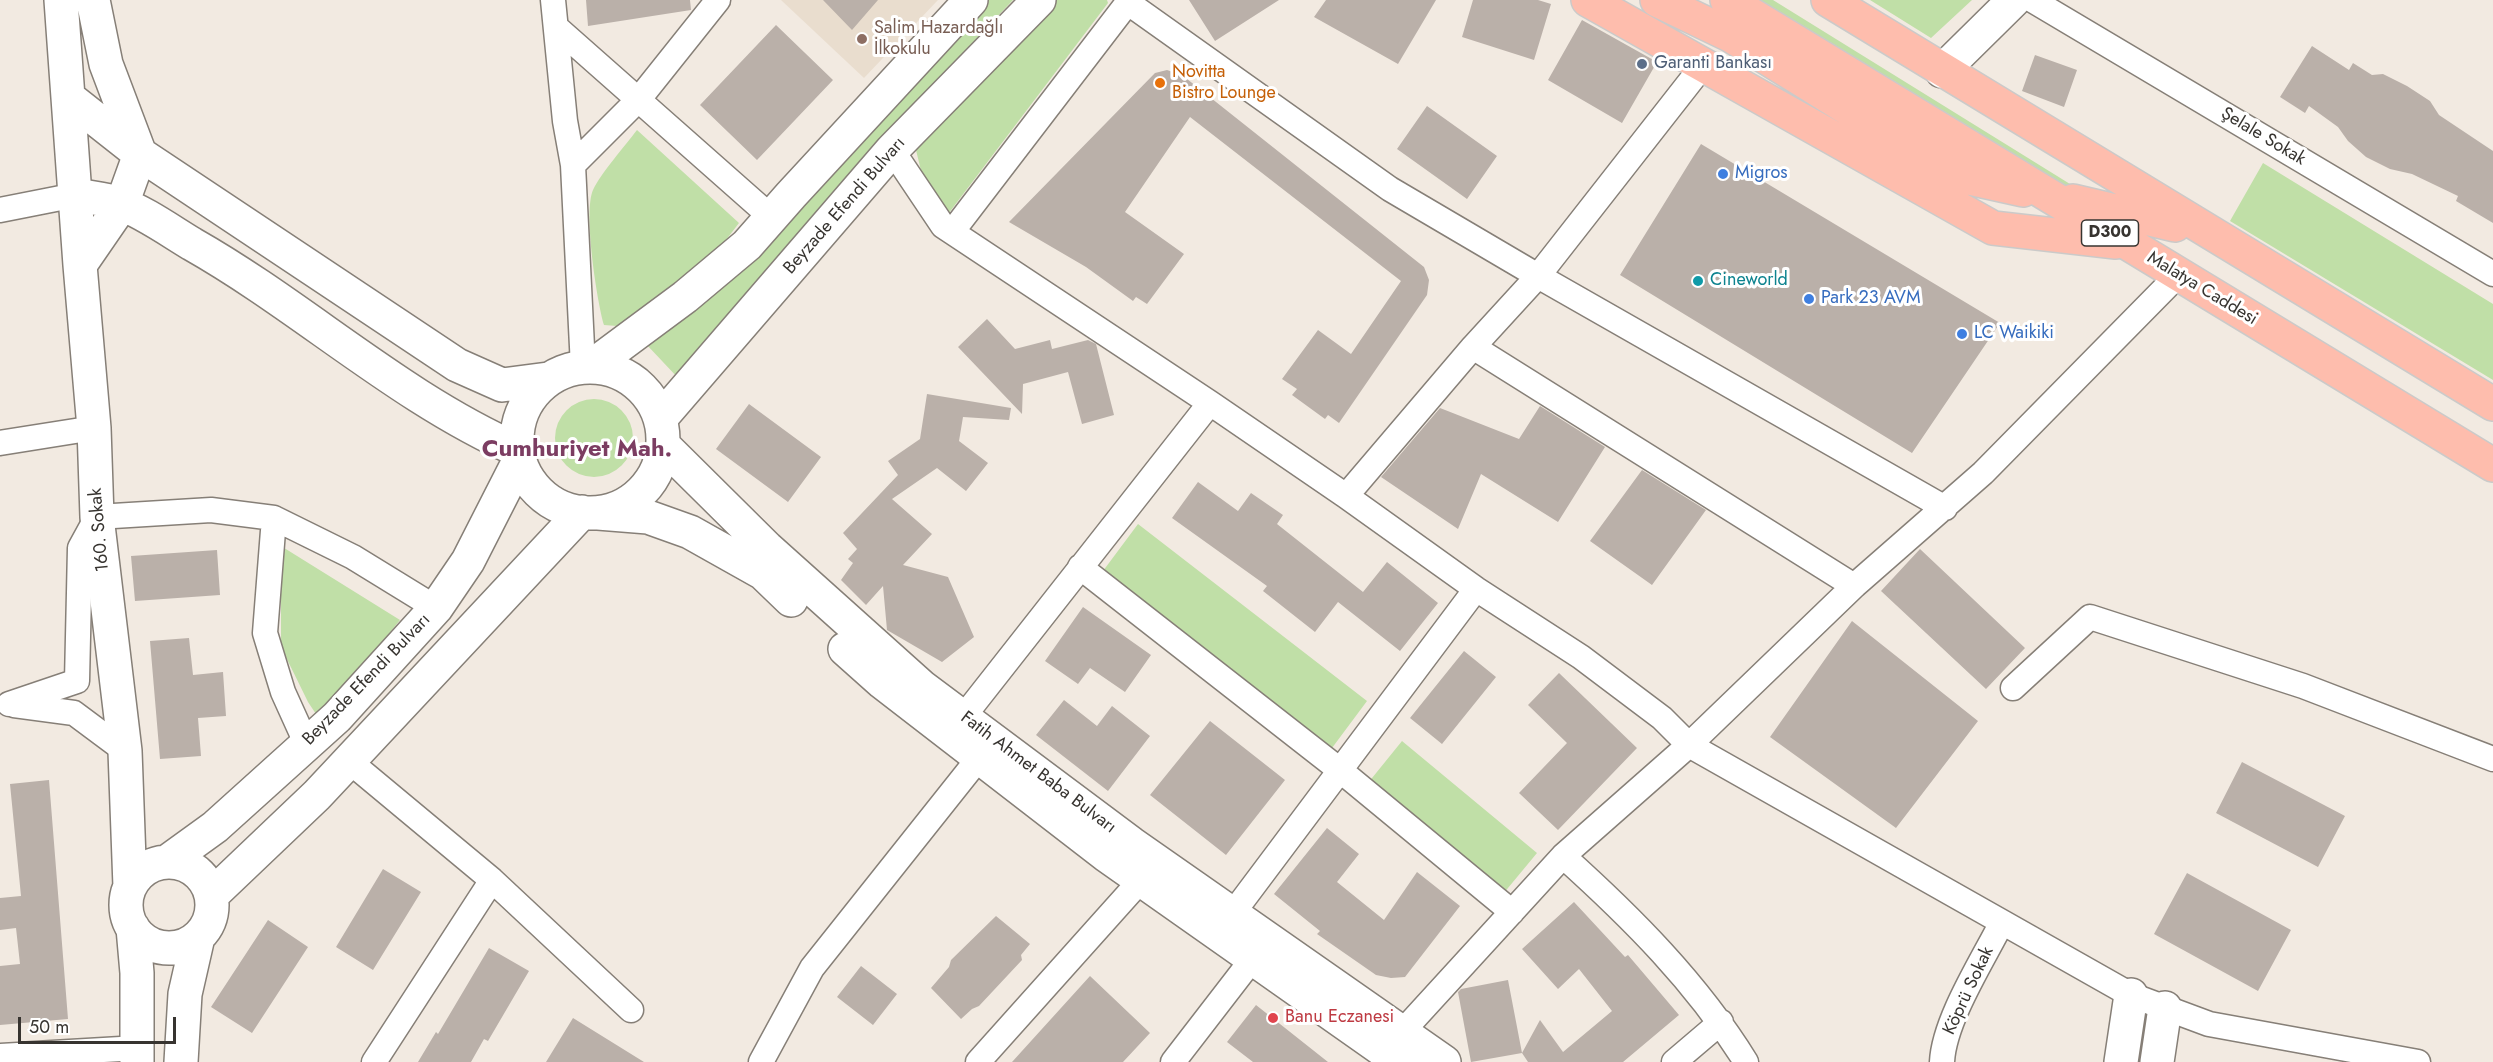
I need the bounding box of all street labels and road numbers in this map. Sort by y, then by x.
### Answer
street label: Şelale Sokak [2217,103,2309,171]
street label: Beyzade Efendi Bulvarı [780,133,910,279]
road number: D300 [2082,220,2138,246]
street label: Malatya Caddesi [2143,248,2261,330]
street label: 160. Sokak [86,487,114,573]
street label: Beyzade Efendi Bulvarı [299,610,435,750]
street label: Fatih Ahmet Baba Bulvarı [956,707,1120,839]
street label: Köprü Sokak [1939,943,1999,1039]

